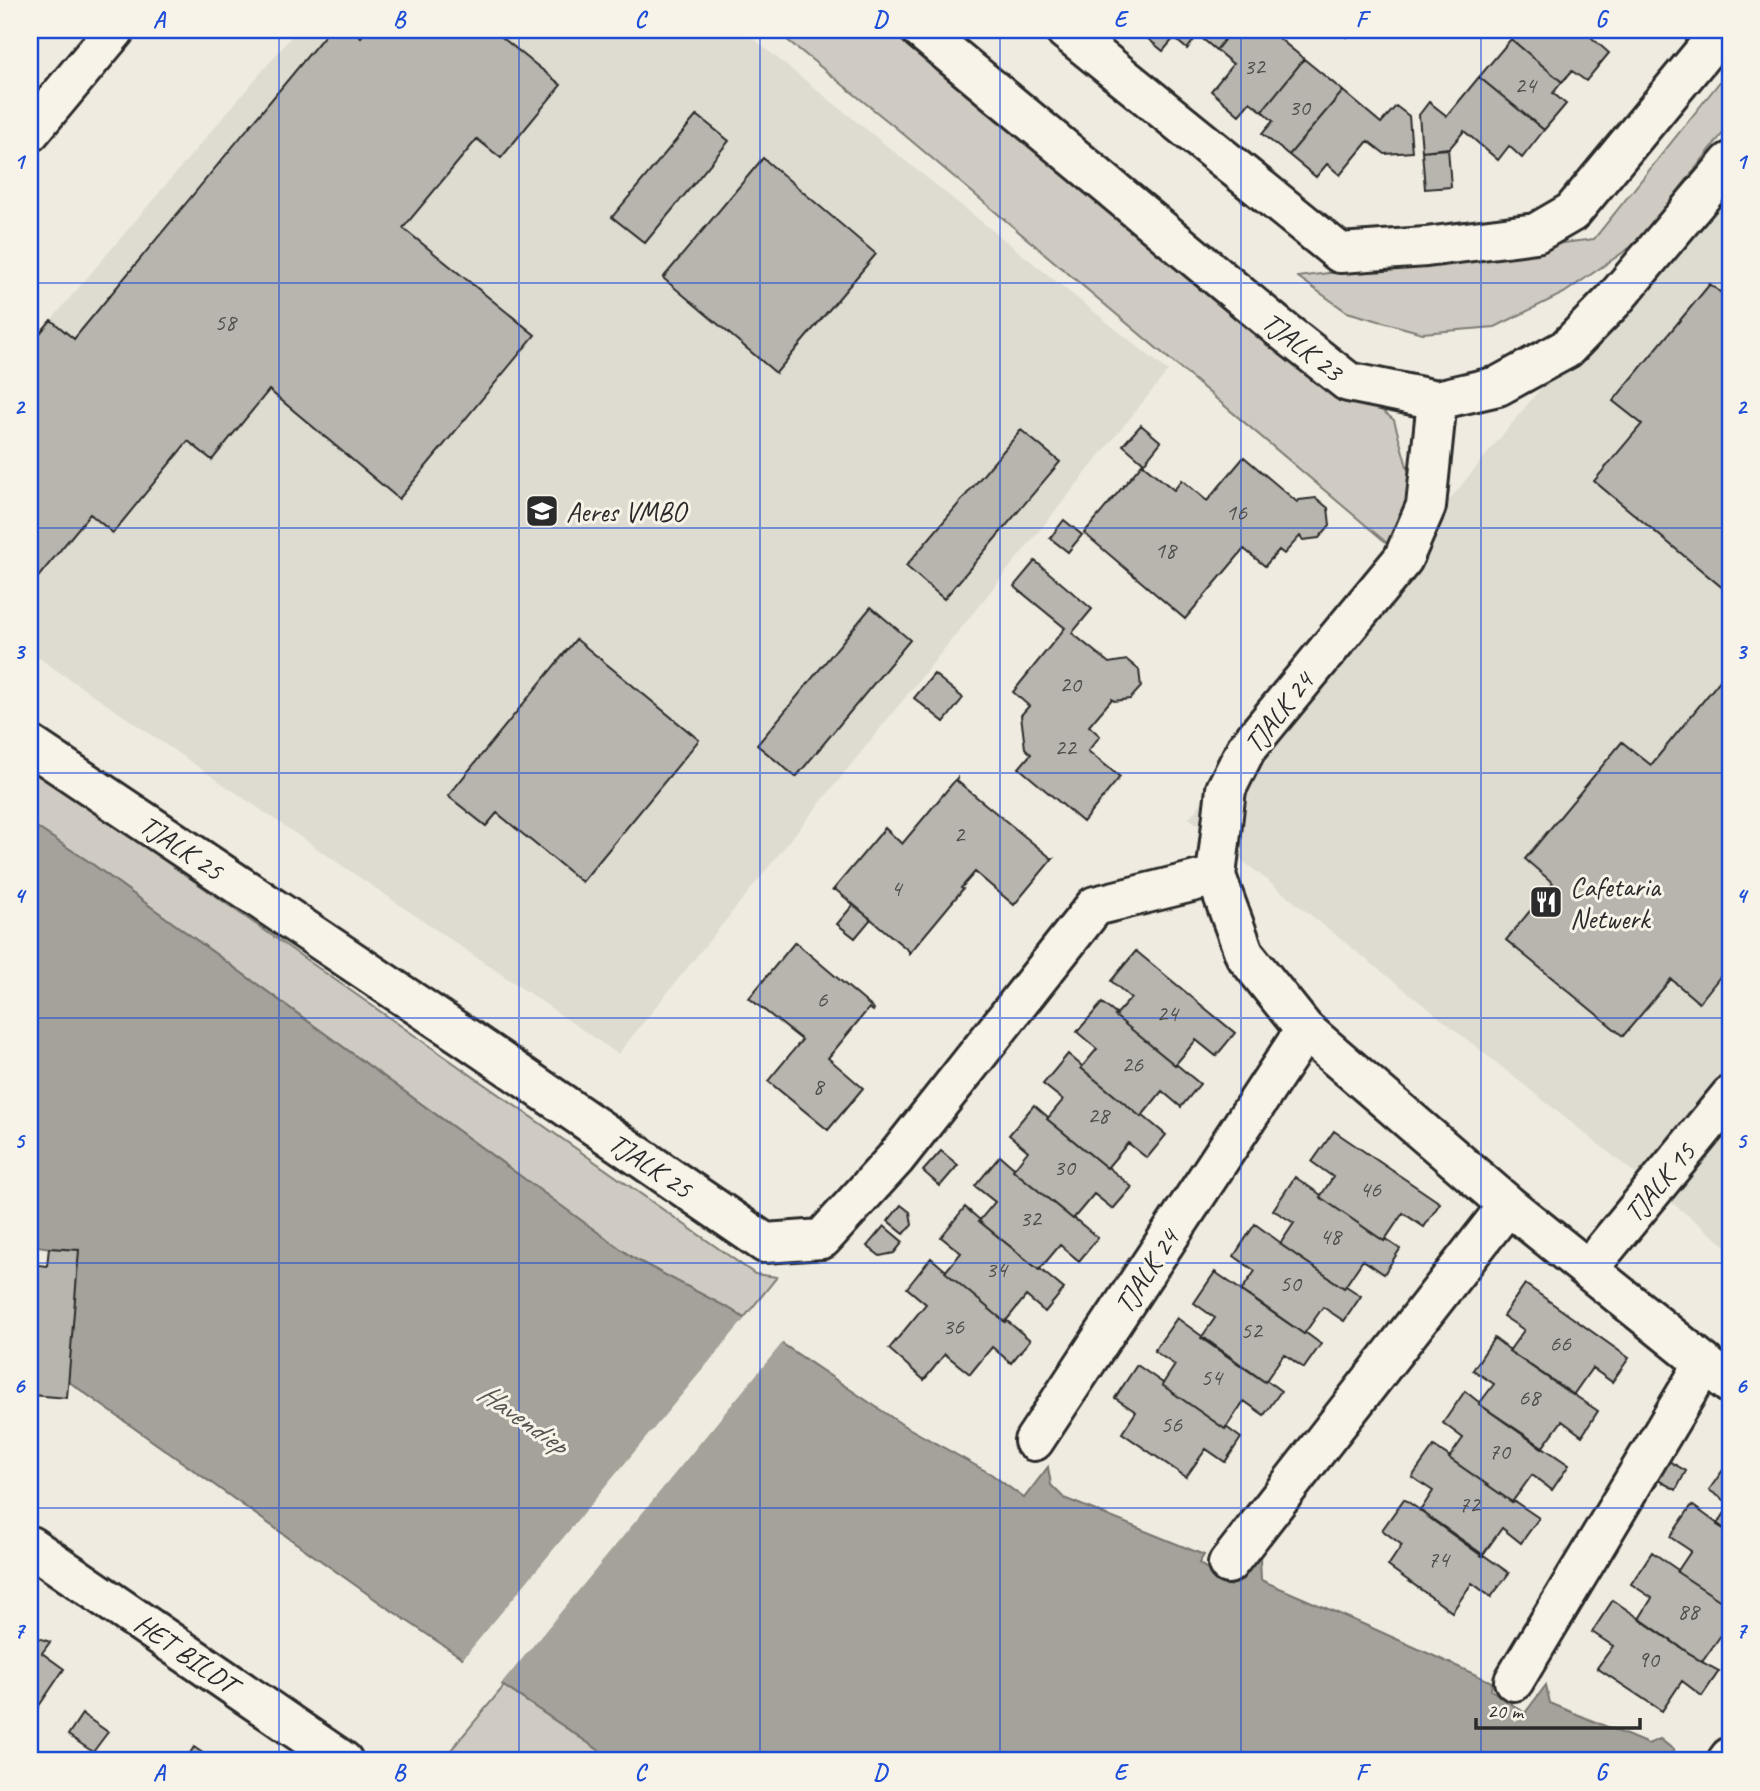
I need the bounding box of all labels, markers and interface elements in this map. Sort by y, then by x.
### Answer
text: A [153,5,167,34]
text: B [393,5,407,34]
text: C [635,5,649,34]
text: D [873,5,889,34]
text: E [1114,5,1130,34]
text: F [1356,5,1372,34]
text: G [1595,5,1610,34]
house number: 32 [1243,51,1267,81]
house number: 24 [1514,70,1538,100]
house number: 30 [1288,92,1312,122]
text: 1 [14,147,27,176]
text: 1 [1736,147,1749,176]
street label: TJALK 23 [1255,304,1352,390]
house number: 58 [214,307,238,337]
text: 2 [14,392,27,421]
text: 2 [1736,392,1749,421]
school or university icon: Aeres VMBO [523,492,561,530]
place label: Aeres VMBO [566,494,689,529]
house number: 16 [1225,497,1248,527]
house number: 18 [1154,535,1178,565]
text: 3 [14,637,27,666]
text: 3 [1736,637,1749,666]
street label: TJALK 24 [1236,663,1322,760]
house number: 20 [1059,669,1083,699]
house number: 22 [1054,732,1078,762]
street label: TJALK 25 [133,807,231,889]
house number: 2 [954,819,967,849]
place label: Cafetaria Netwerk [1570,869,1662,936]
house number: 4 [891,873,904,903]
text: 4 [14,881,27,910]
text: 4 [1736,881,1749,910]
restaurant icon: Cafetaria Netwerk [1527,883,1565,921]
house number: 6 [817,984,829,1014]
house number: 24 [1156,998,1180,1028]
house number: 26 [1121,1049,1144,1079]
house number: 8 [813,1071,826,1101]
house number: 28 [1087,1100,1111,1130]
street label: TJALK 25 [602,1125,700,1207]
text: 5 [14,1126,26,1155]
text: 5 [1736,1126,1748,1155]
street label: TJALK 15 [1616,1134,1704,1229]
house number: 30 [1053,1152,1077,1182]
house number: 46 [1359,1174,1382,1204]
house number: 32 [1019,1203,1043,1233]
street label: TJALK 24 [1106,1221,1188,1320]
house number: 48 [1319,1221,1343,1251]
house number: 34 [985,1254,1009,1284]
house number: 50 [1279,1268,1303,1298]
house number: 36 [942,1311,965,1341]
house number: 52 [1240,1315,1264,1345]
house number: 66 [1549,1328,1572,1358]
house number: 54 [1200,1362,1224,1392]
text: 6 [14,1371,27,1400]
text: 6 [1736,1371,1749,1400]
water label: Havendiep [471,1373,578,1465]
house number: 68 [1518,1382,1542,1412]
house number: 56 [1160,1409,1183,1439]
house number: 70 [1488,1436,1512,1466]
house number: 72 [1458,1489,1482,1519]
house number: 74 [1427,1544,1451,1574]
house number: 88 [1677,1596,1701,1626]
street label: HET BILDT [128,1606,249,1705]
text: 7 [14,1616,27,1645]
text: 7 [1736,1616,1749,1645]
house number: 90 [1637,1644,1661,1674]
scale bar [1476,1686,1641,1730]
text: 20 m [1487,1698,1525,1724]
text: A [153,1758,167,1787]
text: B [393,1758,407,1787]
text: C [635,1758,649,1787]
text: D [873,1758,889,1787]
text: E [1114,1758,1130,1787]
text: F [1356,1758,1372,1787]
text: G [1595,1758,1610,1787]

